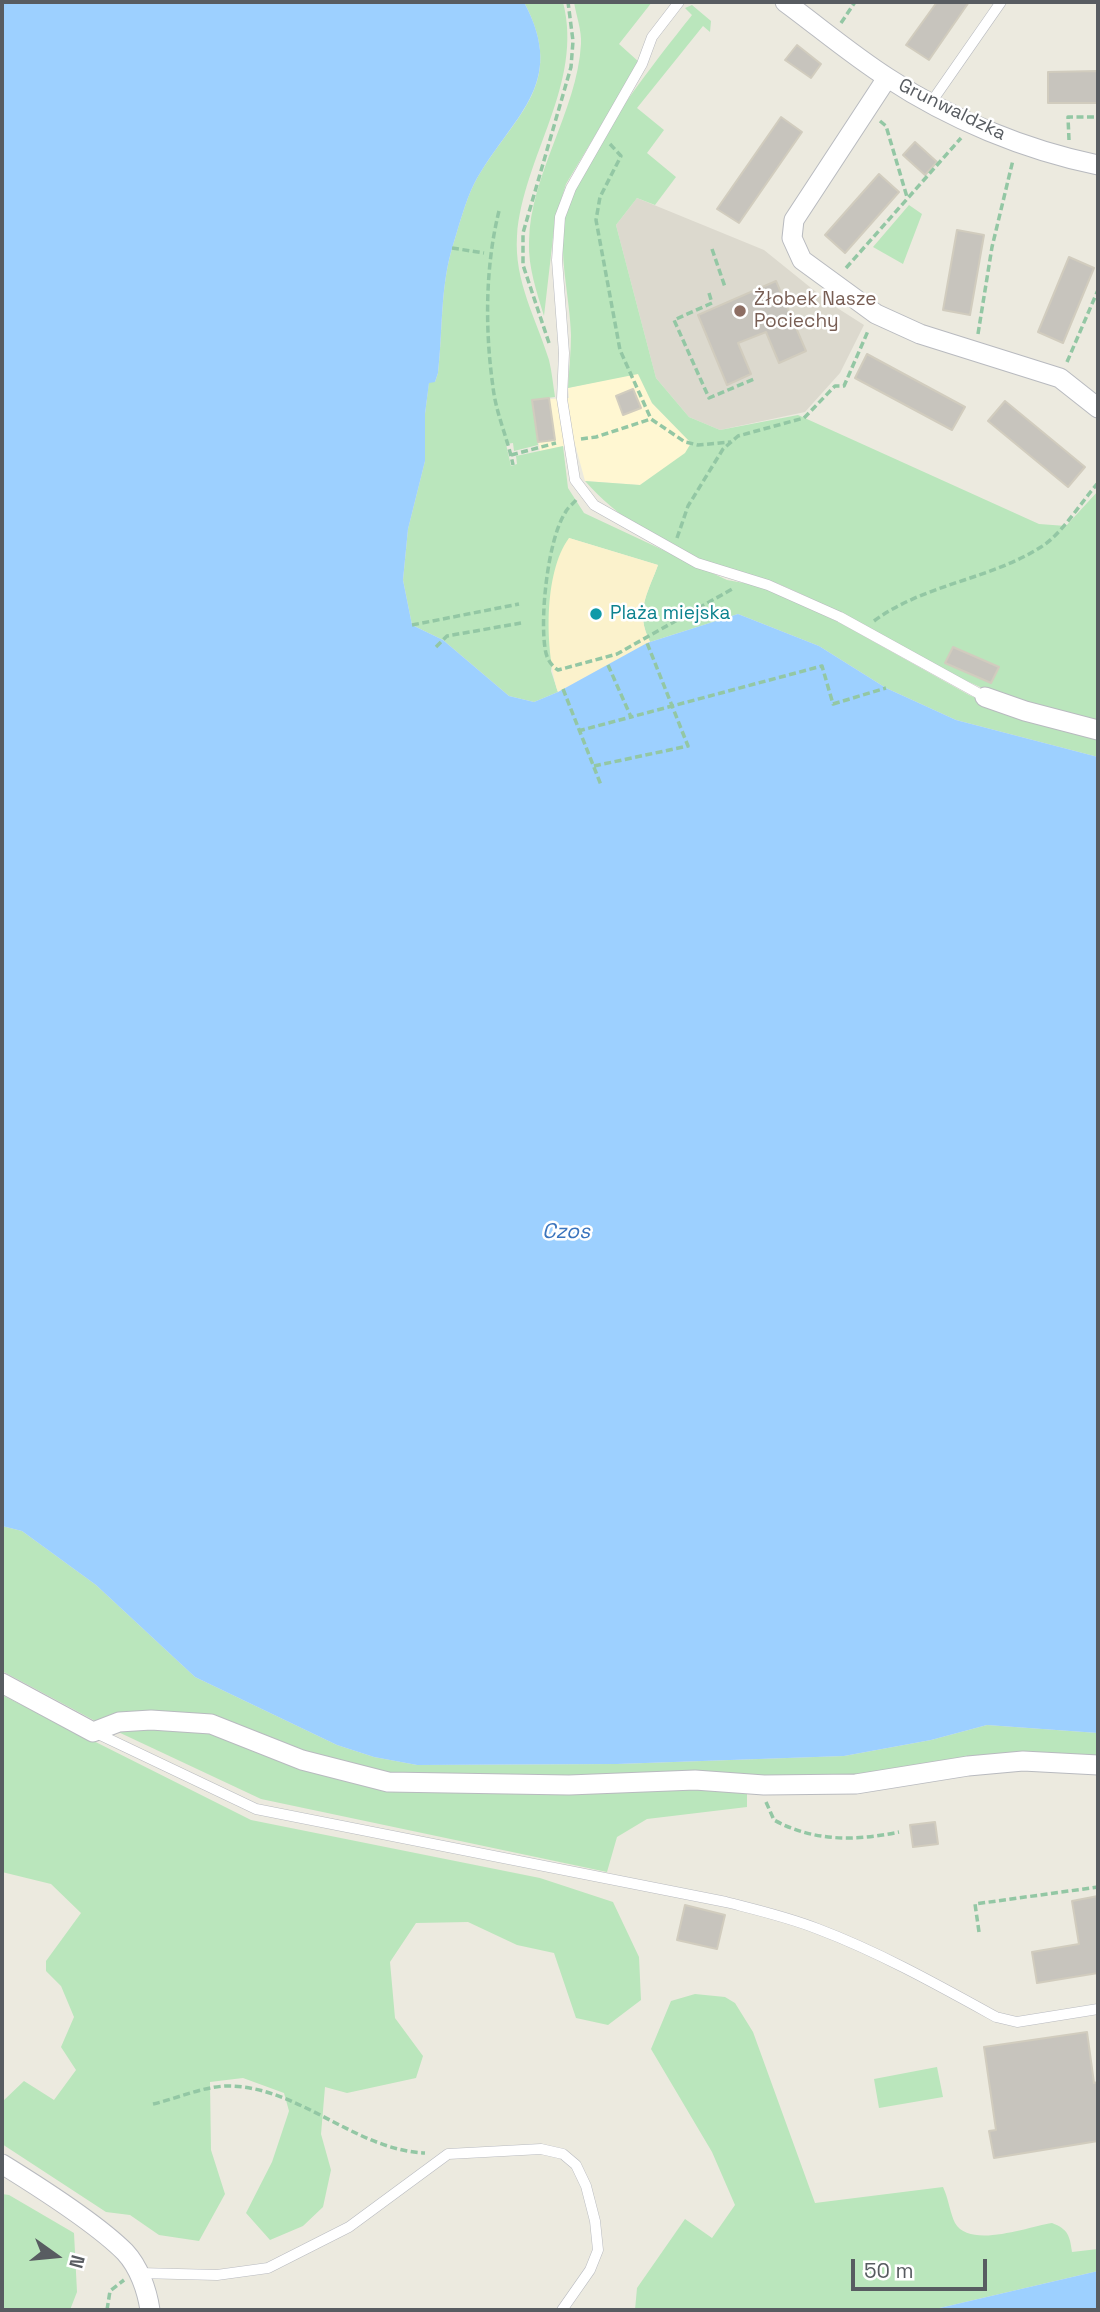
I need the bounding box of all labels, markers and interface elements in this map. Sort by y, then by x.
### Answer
street label: Grunwaldzka [895,74,1009,146]
place label: Żłobek Nasze Pociechy [754,289,877,333]
marker: Żłobek Nasze Pociechy [732,303,748,319]
place label: Plaża miejska [610,603,731,625]
marker: Plaża miejska [588,606,604,622]
water label: Czos [542,1219,590,1245]
north arrow [21,2221,91,2291]
scale bar [855,2246,992,2290]
text: N [63,2252,90,2271]
text: 50 m [864,2257,914,2284]

